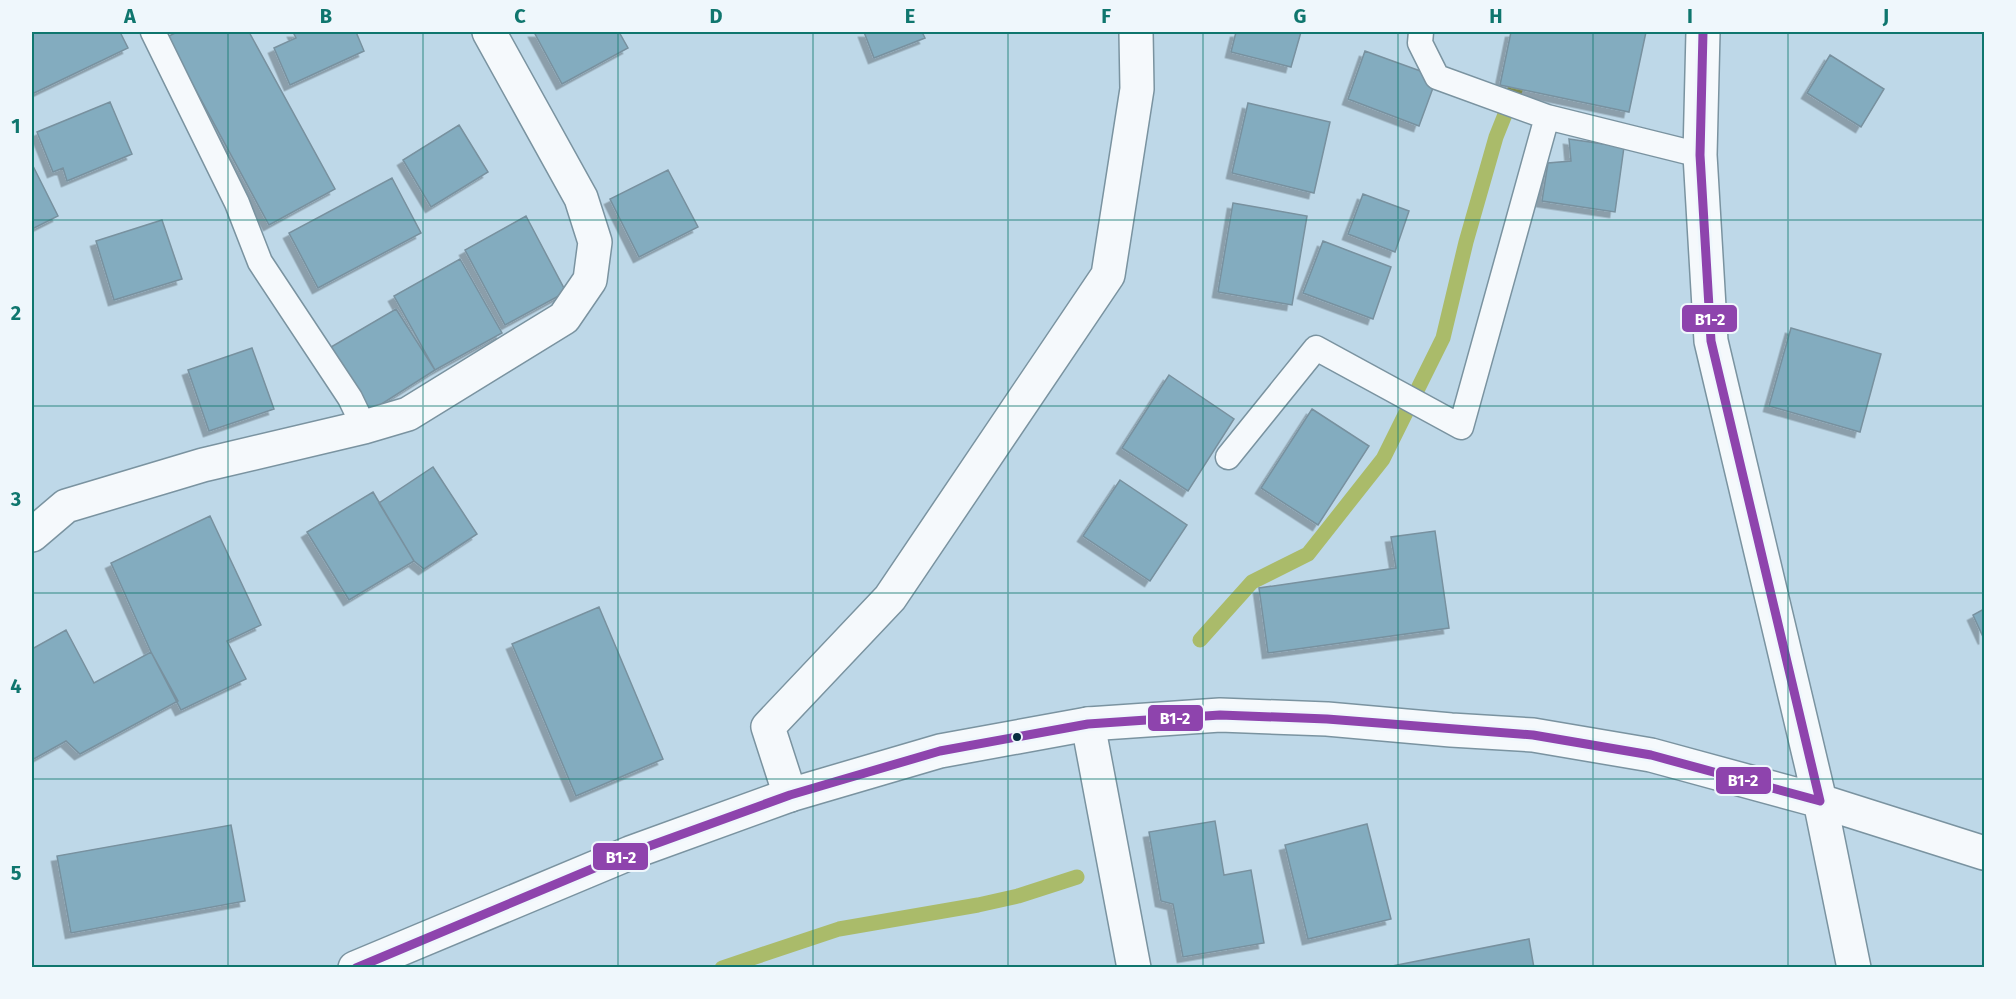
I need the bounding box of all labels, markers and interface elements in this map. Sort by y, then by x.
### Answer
text: A [123,4,137,28]
text: B [320,4,332,28]
text: C [514,4,526,28]
text: D [709,4,723,28]
text: E [905,4,915,28]
text: F [1101,4,1111,28]
text: G [1294,4,1306,28]
text: H [1489,4,1503,28]
text: I [1687,4,1693,28]
text: J [1882,4,1889,28]
text: 1 [11,114,21,138]
text: 2 [11,301,21,325]
line badge: B1-2 [1681,304,1738,333]
text: B1-2 [1695,310,1725,329]
text: 3 [10,487,21,511]
text: 4 [10,674,22,698]
line badge: B1-2 [1147,704,1204,732]
text: B1-2 [1160,709,1190,728]
unlabelled marker [1011,731,1023,743]
line badge: B1-2 [1715,766,1772,795]
text: B1-2 [1728,771,1758,790]
line badge: B1-2 [592,842,649,871]
text: B1-2 [606,848,636,867]
text: 5 [11,861,22,885]

